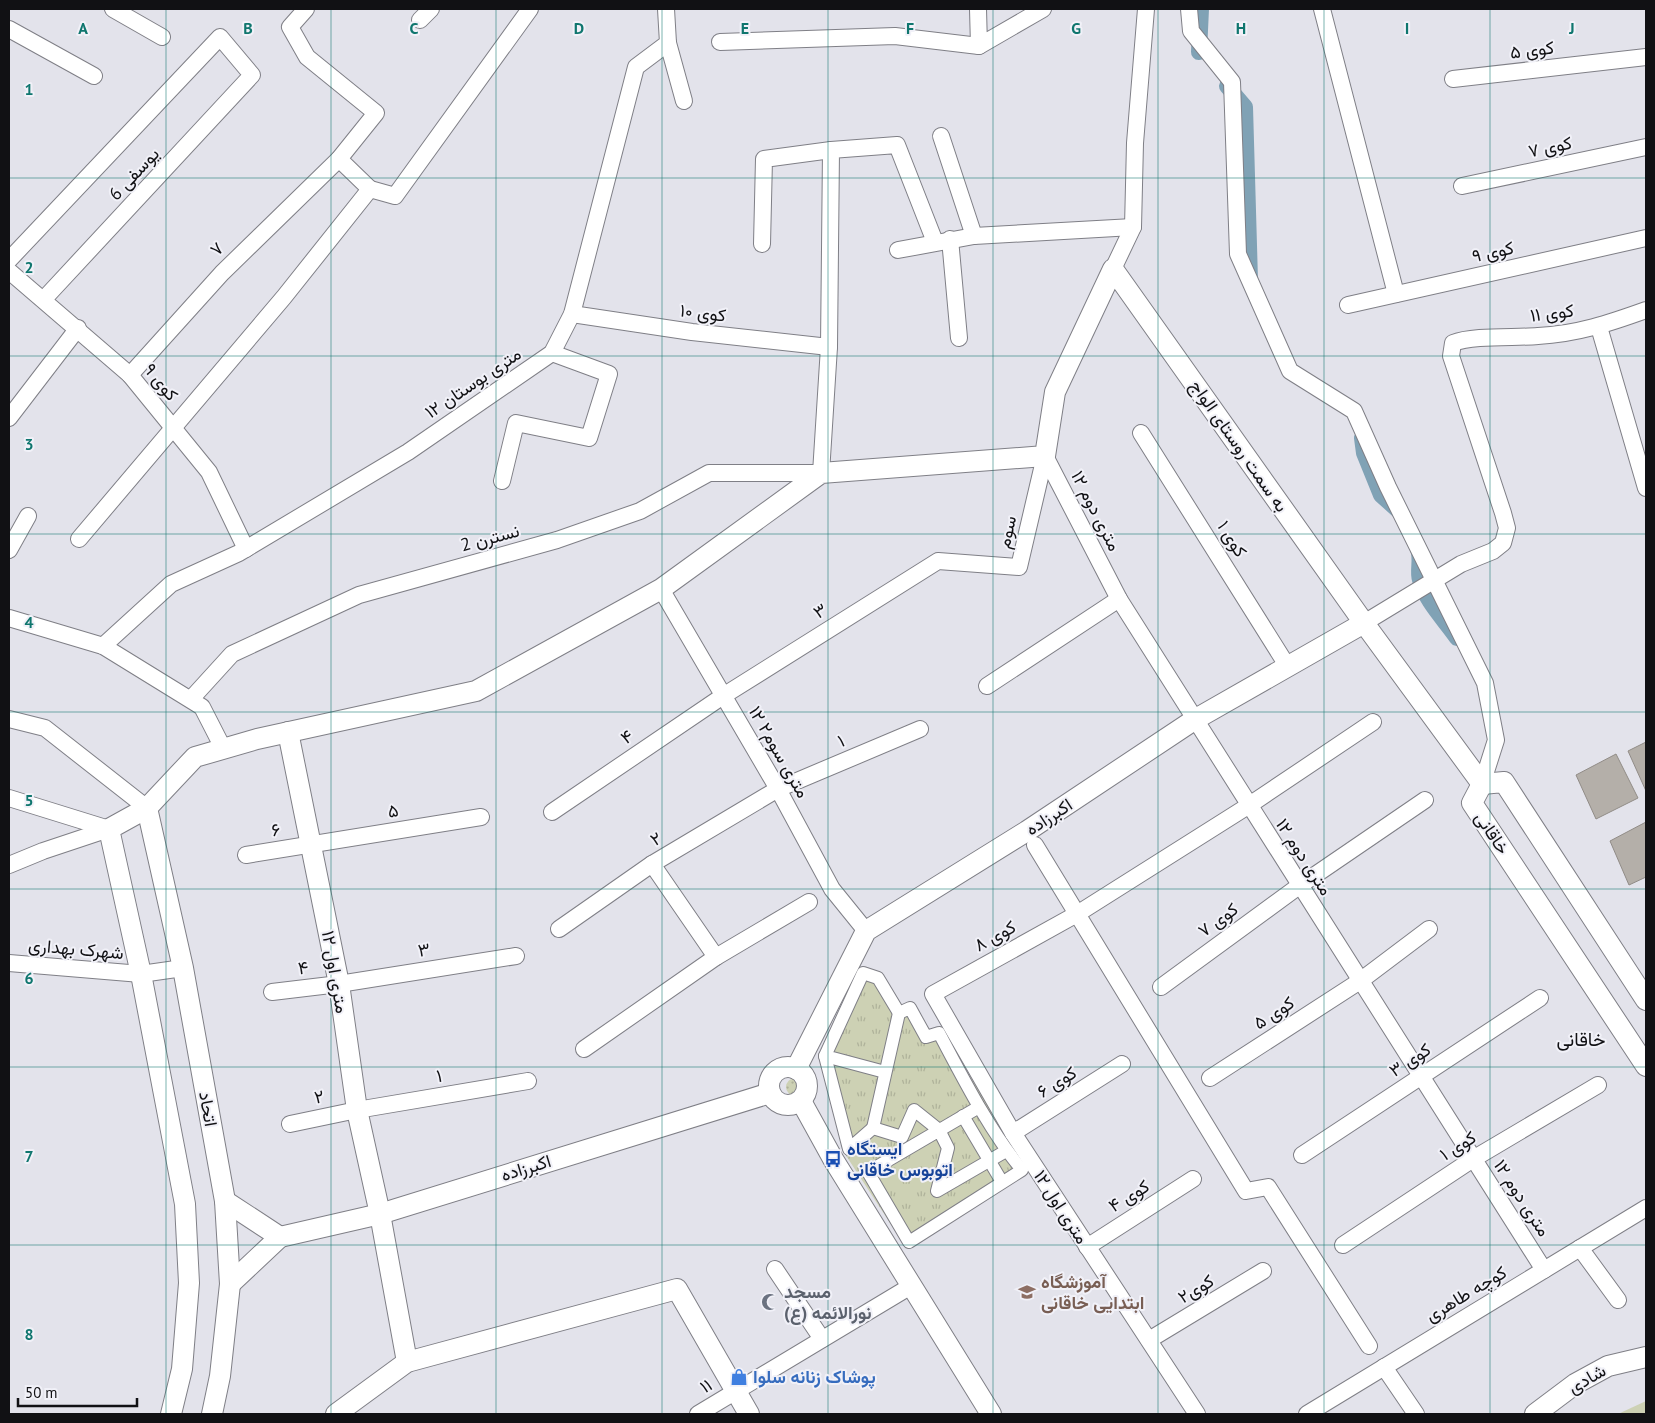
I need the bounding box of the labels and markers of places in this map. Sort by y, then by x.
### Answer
place label: ایستگاه اتوبوس خاقانی [847,1137,953,1181]
bus stop icon: ایستگاه اتوبوس خاقانی [823,1149,843,1169]
place label: آموزشگاه ابتدایی خاقانی [1041,1270,1144,1314]
place label: مسجد نورالائمه (ع) [784,1280,871,1325]
school or university icon: آموزشگاه ابتدایی خاقانی [1017,1282,1037,1302]
mosque icon: مسجد نورالائمه (ع) [760,1292,780,1312]
place label: پوشاک زنانه سلوا [753,1365,876,1389]
shop icon: پوشاک زنانه سلوا [729,1367,749,1387]

